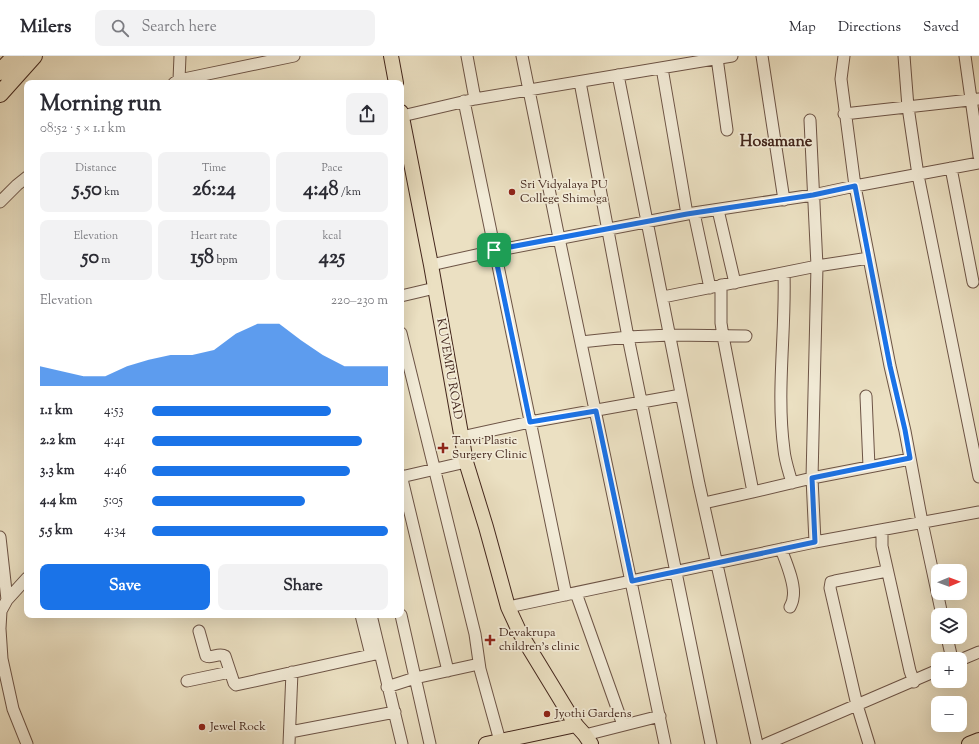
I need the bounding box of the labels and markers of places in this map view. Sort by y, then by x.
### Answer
place label: Sri Vidyalaya PU College Shimoga [520,176,608,208]
marker: Sri Vidyalaya PU College Shimoga [507,187,517,197]
pin [477,233,511,267]
place label: Tanvi Plastic Surgery Clinic [452,432,528,464]
marker: Tanvi Plastic Surgery Clinic [437,442,449,454]
place label: Devakrupa children's clinic [499,624,580,656]
marker: Devakrupa children's clinic [484,634,496,646]
place label: Jyothi Gardens [554,705,632,723]
marker: Jyothi Gardens [542,709,552,719]
place label: Jewel Rock [209,718,266,736]
marker: Jewel Rock [197,722,207,732]

